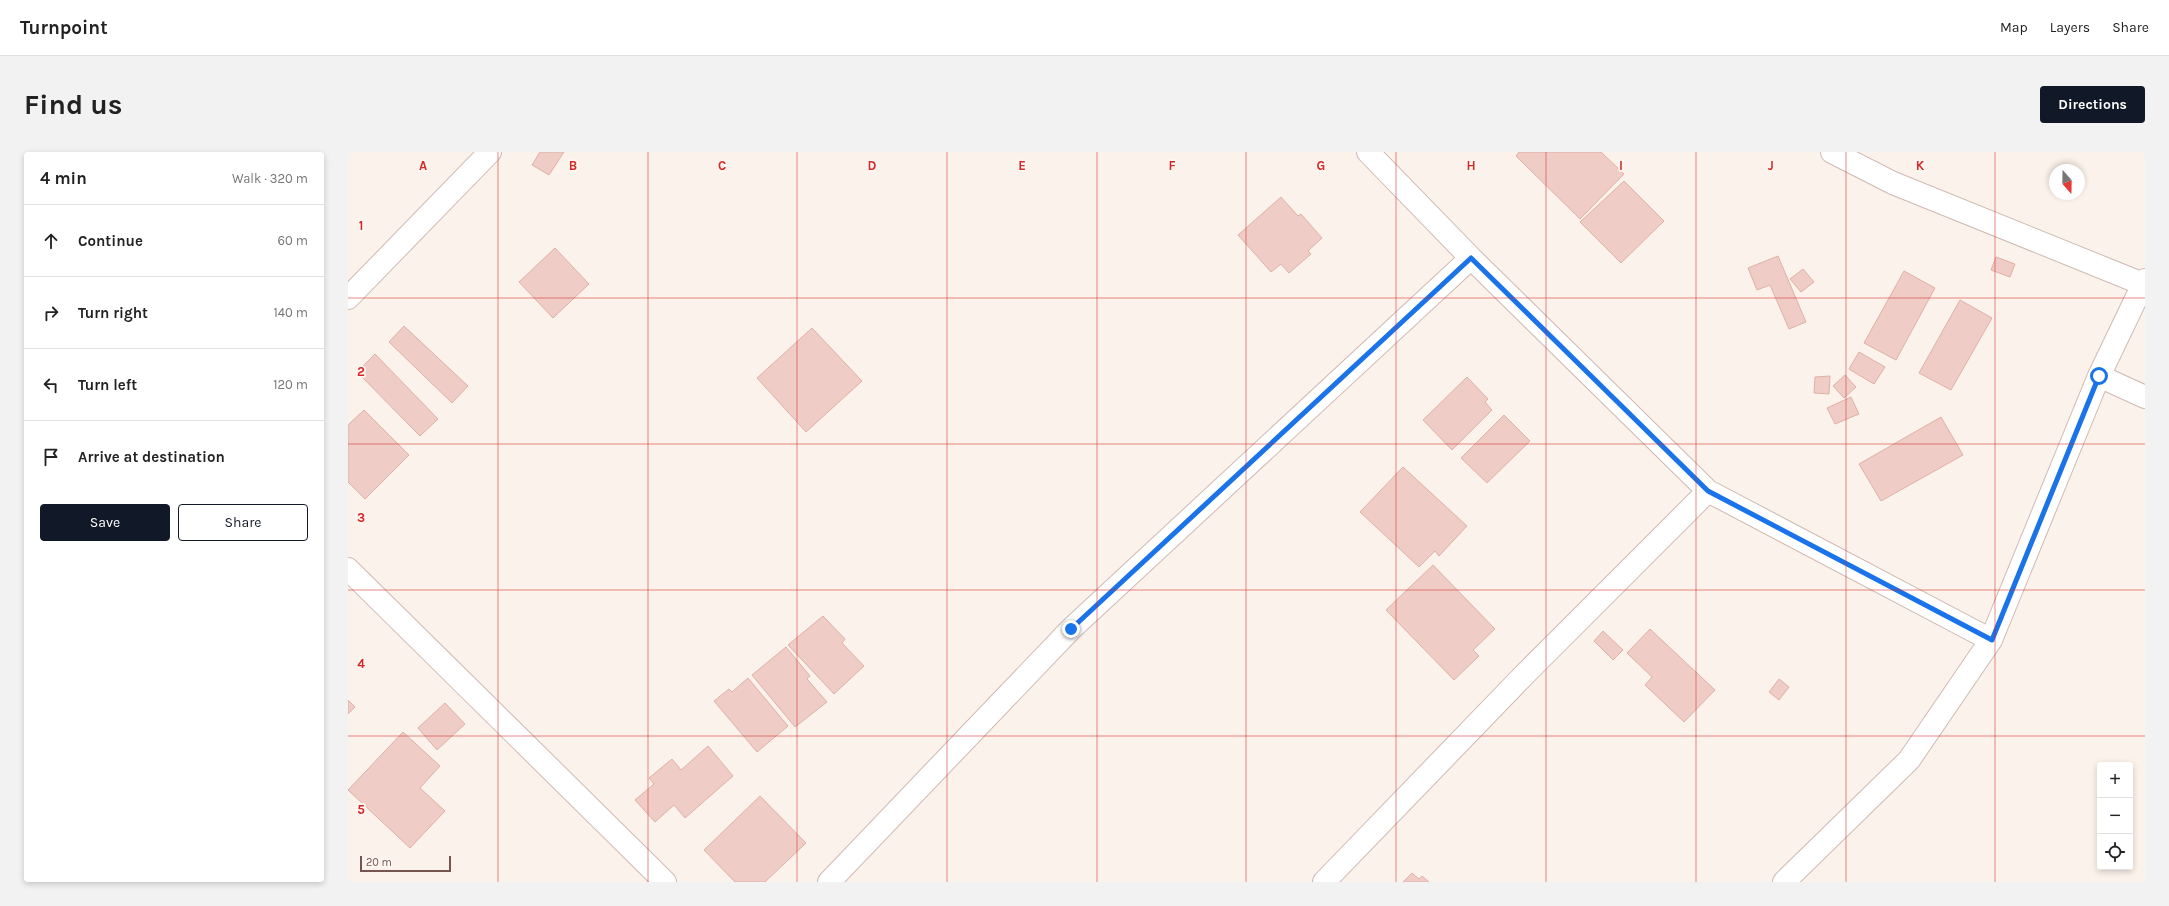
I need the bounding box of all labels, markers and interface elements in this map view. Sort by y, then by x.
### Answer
text: Turnpoint [20,17,108,39]
text: Map [2000,19,2028,36]
text: Layers [2050,19,2090,36]
text: Share [2112,19,2149,36]
button: Directions [2040,86,2145,123]
text: Find us [24,88,123,121]
text: A [419,158,427,173]
text: B [569,158,577,173]
text: C [718,158,726,173]
text: D [868,158,877,173]
text: E [1018,158,1026,173]
text: F [1168,158,1176,173]
text: G [1317,158,1325,173]
text: H [1466,158,1476,173]
text: I [1619,158,1623,173]
text: J [1768,158,1774,173]
text: K [1916,158,1925,173]
north arrow [2049,164,2085,200]
text: 4 min [40,168,87,188]
text: Walk · 320 m [232,171,308,186]
text: 1 [359,218,363,233]
icon: ahead [40,230,62,252]
text: Continue [78,232,143,250]
text: 60 m [278,233,308,248]
icon: right [40,302,62,324]
text: Turn right [78,304,148,322]
text: 140 m [273,305,308,320]
text: 2 [357,364,365,379]
route start [2090,367,2108,385]
icon: left [40,374,62,396]
text: Turn left [78,376,137,394]
text: 120 m [273,377,308,392]
icon: arrive [40,446,62,468]
text: Arrive at destination [78,448,225,466]
button: Save [40,504,170,541]
button: Share [178,504,308,541]
text: 3 [357,510,365,525]
route end [1062,620,1080,638]
text: 4 [357,656,365,671]
map controls [2097,762,2133,870]
button: + [2097,762,2133,798]
button: − [2097,798,2133,834]
text: 5 [357,802,365,817]
button: locate [2097,834,2133,870]
scale bar [360,854,451,873]
text: 20 m [366,856,392,869]

